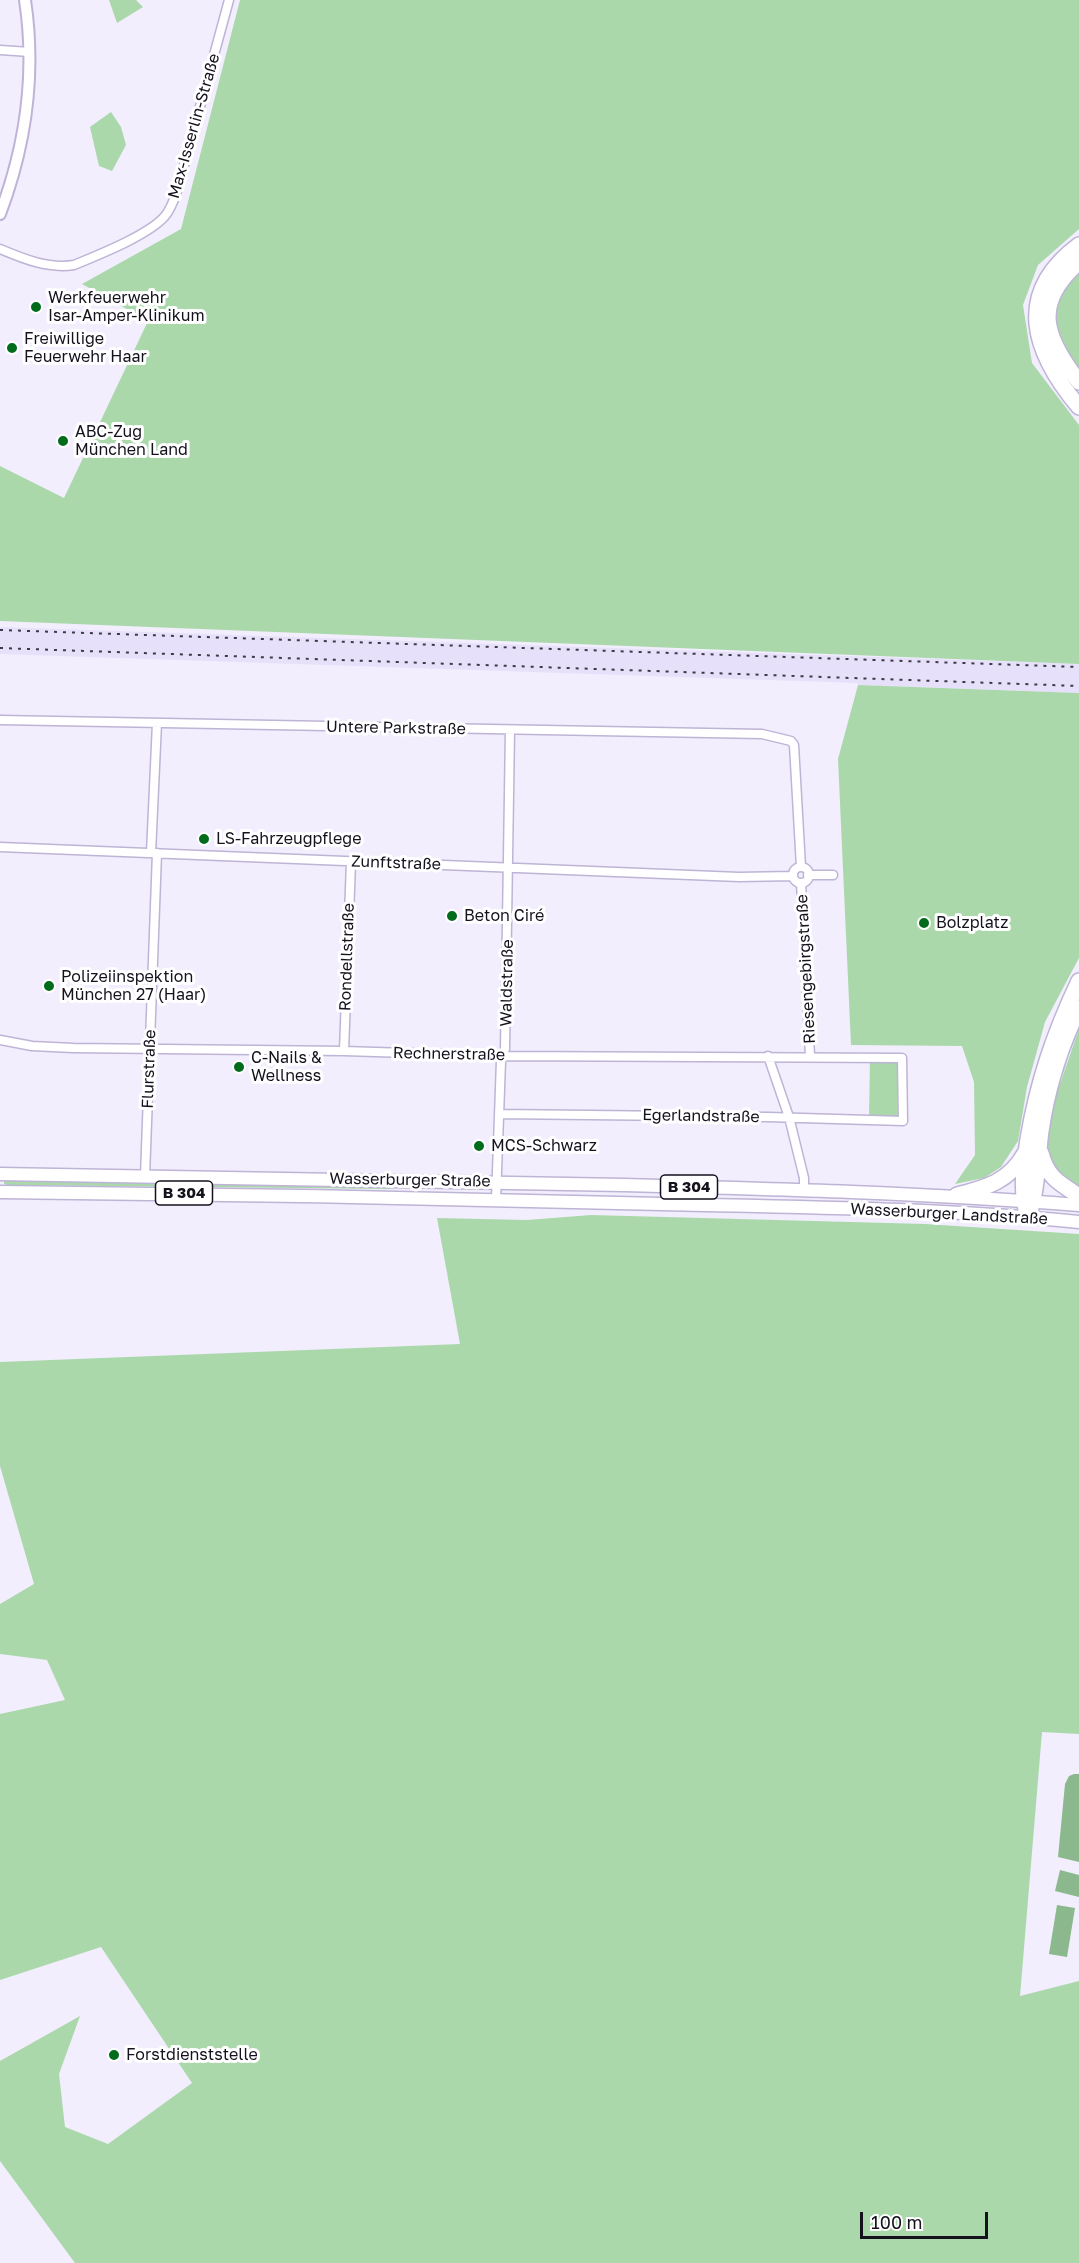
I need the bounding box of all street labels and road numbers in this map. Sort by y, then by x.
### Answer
street label: Max-Isserlin-Straße [164,51,224,201]
street label: Untere Parkstraße [326,717,466,739]
street label: Zunftstraße [351,852,441,874]
street label: Riesengebirgstraße [792,894,820,1044]
street label: Rondellstraße [336,903,358,1011]
street label: Waldstraße [497,939,517,1027]
street label: Flurstraße [138,1029,160,1109]
street label: Rechnerstraße [393,1043,505,1065]
street label: Egerlandstraße [642,1105,760,1127]
street label: Wasserburger Straße [329,1169,491,1191]
road number: B 304 [660,1175,718,1199]
road number: B 304 [156,1181,213,1205]
street label: Wasserburger Landstraße [850,1199,1048,1229]

